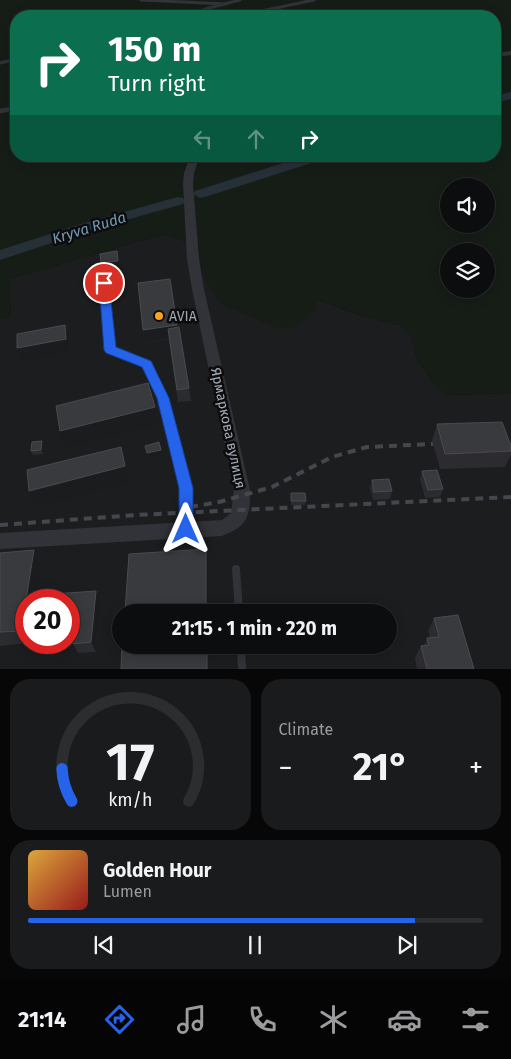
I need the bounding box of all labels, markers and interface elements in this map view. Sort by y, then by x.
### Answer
text: 150 m [108,28,201,70]
icon: right [25,30,90,95]
text: Turn right [108,70,205,97]
icon: left [189,125,217,153]
icon: ahead [242,125,270,153]
icon: right [295,125,323,153]
map controls [440,178,495,298]
button: sound [440,178,495,233]
water label: Kryva Ruda [50,208,128,248]
button: layers [440,243,495,298]
pin [83,262,125,304]
icon: arrive [90,269,118,297]
place label: AVIA [169,308,197,325]
marker: AVIA [153,310,165,322]
street label: Ярмаркова вулиця [207,366,249,490]
position arrow [159,502,211,554]
speed limit sign: 20 [15,589,80,654]
text: 21:15 · 1 min · 220 m [172,617,337,640]
text: Climate [279,720,333,739]
text: 17 [106,731,154,794]
text: 21° [353,744,409,790]
text: − [279,751,293,784]
text: + [469,751,483,784]
text: km/h [108,789,152,811]
text: Golden Hour [103,859,212,882]
text: Lumen [103,882,152,901]
icon: previous [90,931,118,959]
icon: pause [241,931,269,959]
icon: next [393,931,421,959]
icon: directions [102,1002,137,1037]
icon: music [174,1002,209,1037]
icon: phone [245,1002,280,1037]
icon: climate [316,1002,351,1037]
icon: car [387,1002,422,1037]
icon: filters [458,1002,493,1037]
text: 21:14 [18,1006,66,1033]

